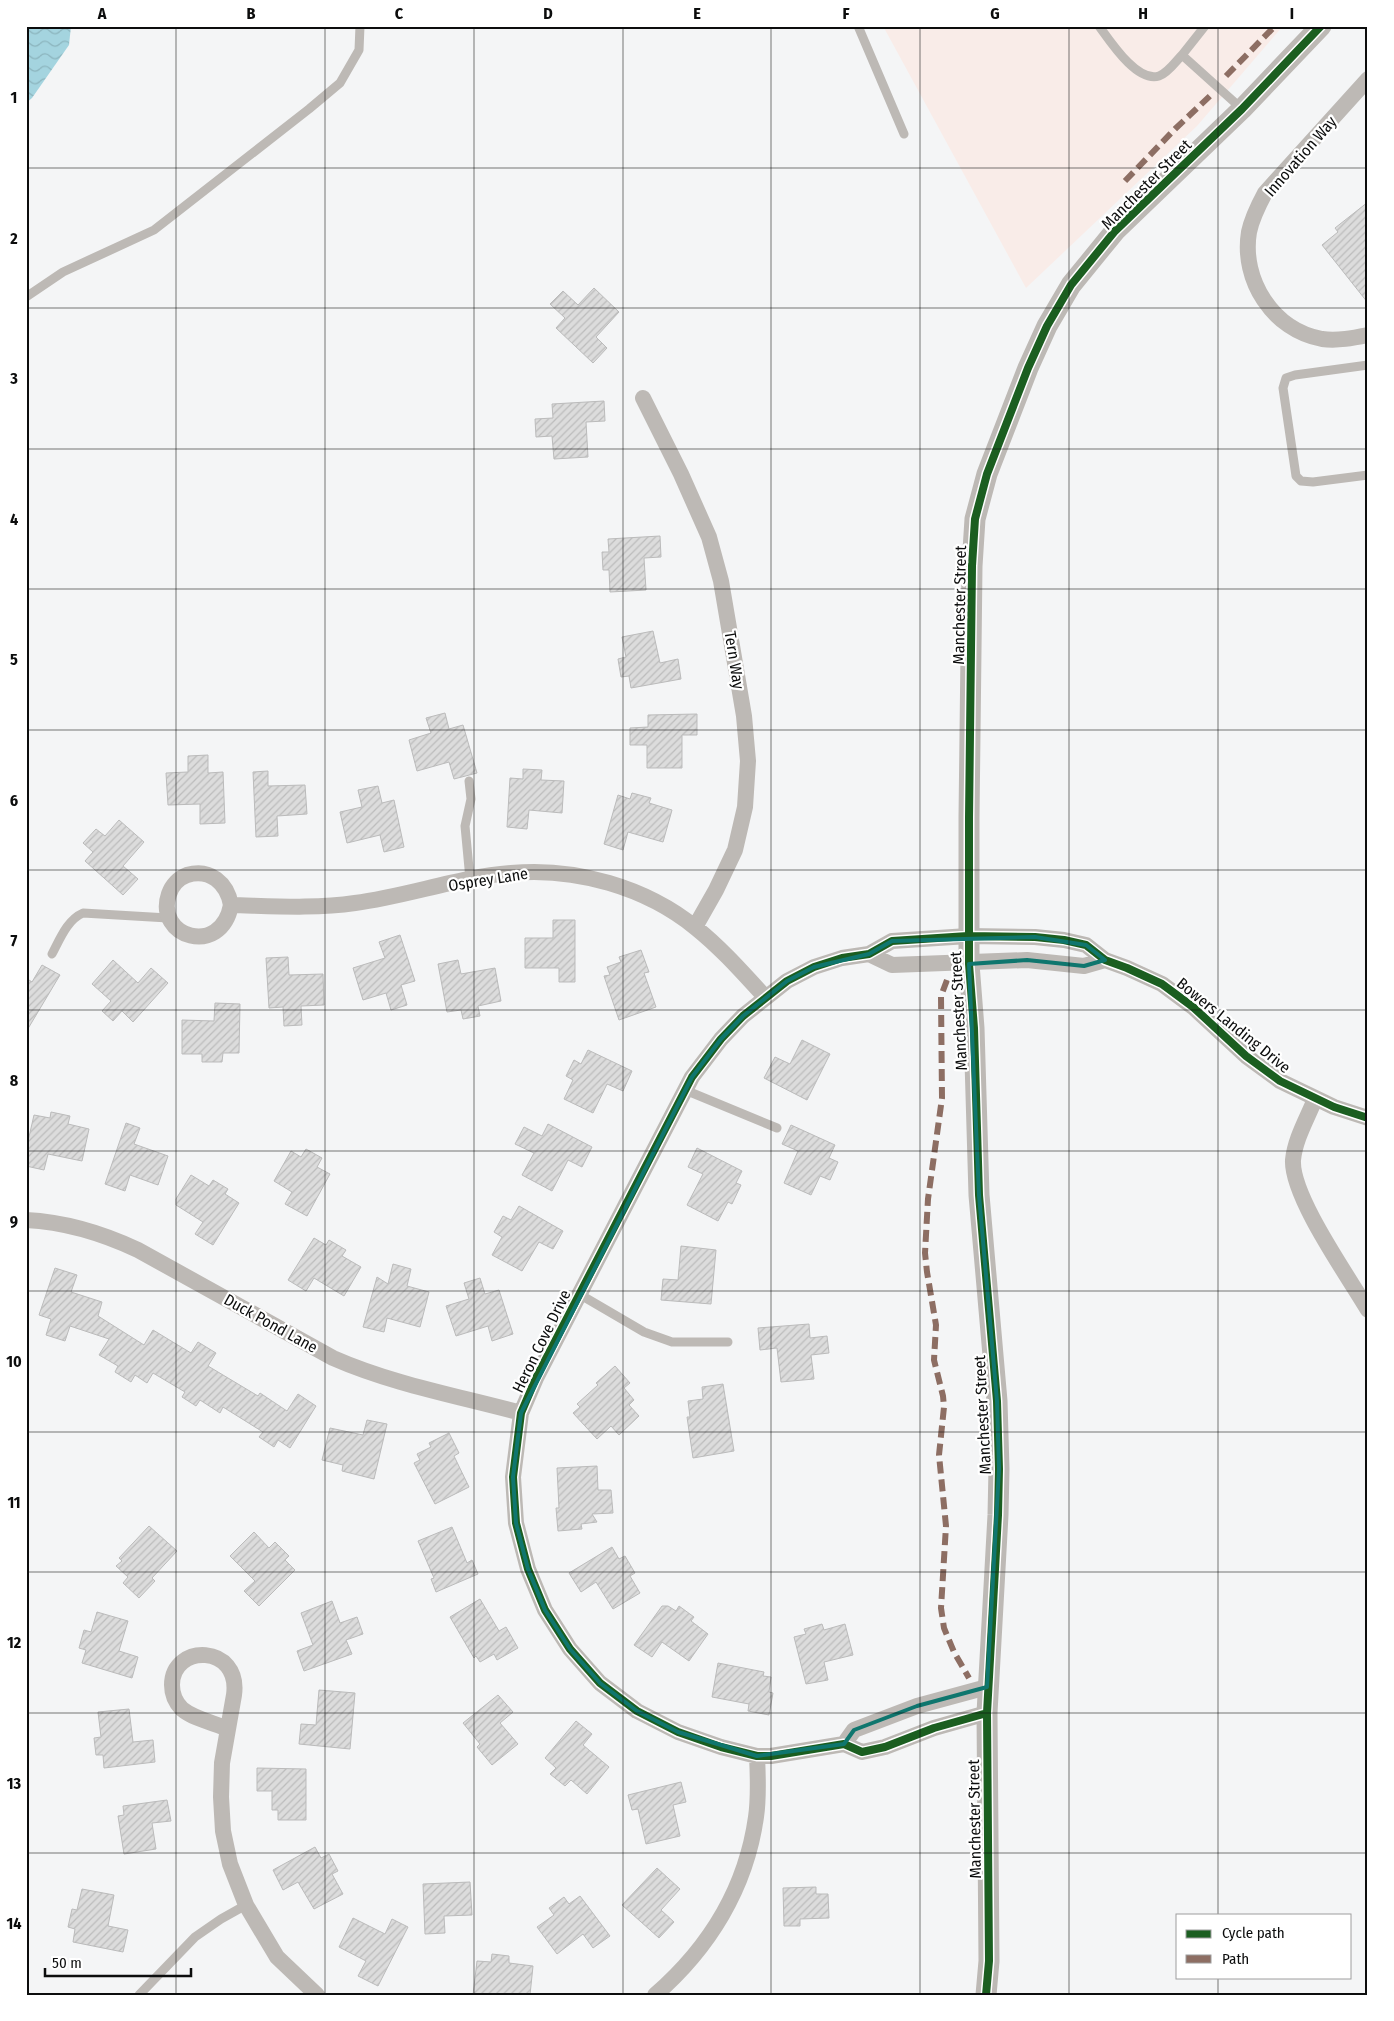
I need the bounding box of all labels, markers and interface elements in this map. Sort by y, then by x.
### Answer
text: A [97,4,107,23]
text: B [247,4,256,23]
text: C [395,4,404,23]
text: D [543,4,553,23]
text: E [693,4,701,23]
text: F [842,4,850,23]
text: G [990,4,1000,23]
text: H [1138,4,1148,23]
text: I [1290,4,1294,23]
text: 1 [11,88,17,107]
street label: Innovation Way [1260,112,1341,200]
street label: Manchester Street [1097,135,1196,233]
text: 2 [9,229,18,248]
text: 3 [9,369,18,388]
text: 4 [10,510,18,529]
street label: Manchester Street [949,544,970,665]
street label: Tern Way [721,630,749,691]
text: 5 [10,650,18,669]
text: 6 [10,791,18,810]
street label: Osprey Lane [447,864,529,895]
text: 7 [11,931,18,950]
street label: Manchester Street [946,950,971,1071]
street label: Bowers Landing Drive [1173,974,1295,1077]
text: 8 [10,1071,19,1090]
text: 9 [10,1212,18,1231]
street label: Heron Cove Drive [508,1287,575,1396]
street label: Duck Pond Lane [221,1290,321,1357]
text: 10 [6,1352,22,1371]
street label: Manchester Street [970,1354,995,1475]
text: 11 [7,1493,21,1512]
text: 12 [7,1633,22,1652]
street label: Manchester Street [964,1758,985,1879]
text: 13 [7,1774,22,1793]
text: 14 [7,1914,22,1933]
legend [1176,1914,1352,1978]
text: Cycle path [1222,1924,1285,1942]
scale bar [45,1946,191,1978]
text: Path [1222,1950,1249,1968]
text: 50 m [52,1954,82,1972]

